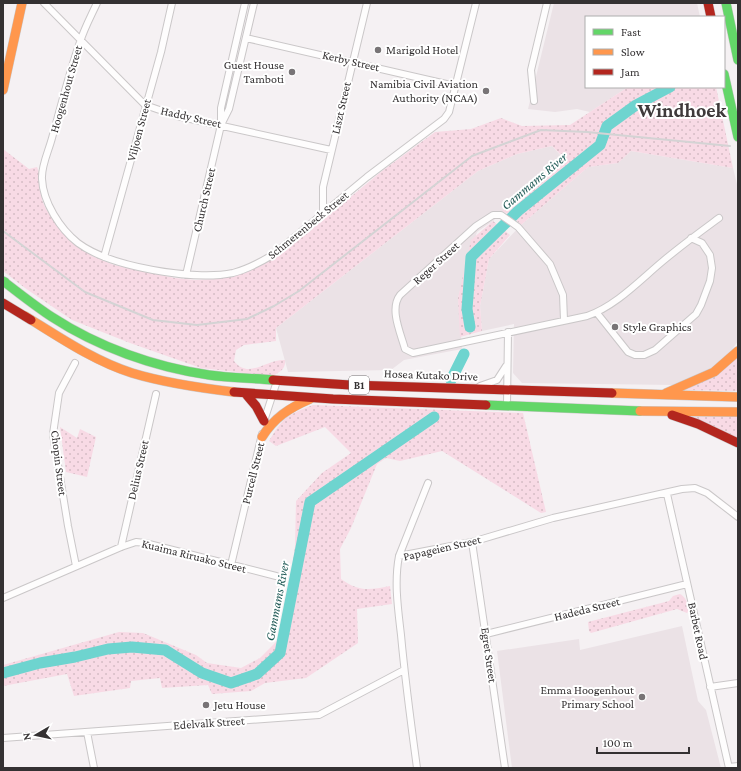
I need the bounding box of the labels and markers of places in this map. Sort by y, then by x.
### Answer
place label: Marigold Hotel [386,43,458,57]
marker: Marigold Hotel [373,45,383,55]
place label: Guest House Tamboti [224,58,284,86]
marker: Guest House Tamboti [287,67,297,77]
place label: Namibia Civil Aviation Authority (NCAA) [370,77,479,105]
marker: Namibia Civil Aviation Authority (NCAA) [481,86,491,96]
place label: Style Graphics [623,320,692,334]
marker: Style Graphics [610,322,620,332]
place label: Emma Hoogenhout Primary School [540,683,635,711]
marker: Emma Hoogenhout Primary School [637,692,647,702]
place label: Jetu House [213,698,266,712]
marker: Jetu House [201,700,211,710]

